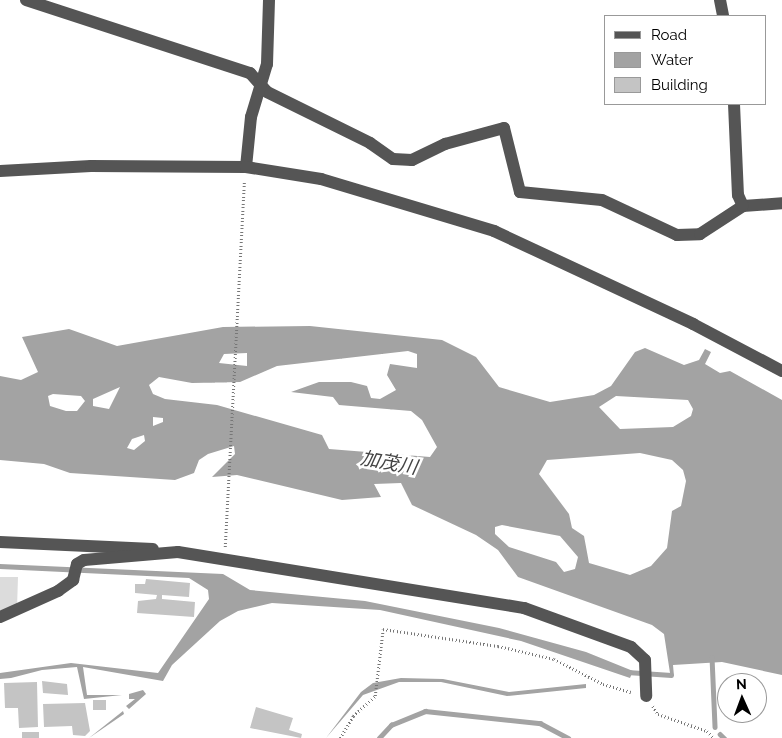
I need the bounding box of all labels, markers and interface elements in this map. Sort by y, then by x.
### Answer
legend [604,15,767,105]
text: Road [651,26,687,44]
text: Water [651,51,693,69]
text: Building [651,76,708,94]
water label: 加茂川 [359,447,419,479]
north arrow [717,673,767,723]
text: N [736,676,747,692]

